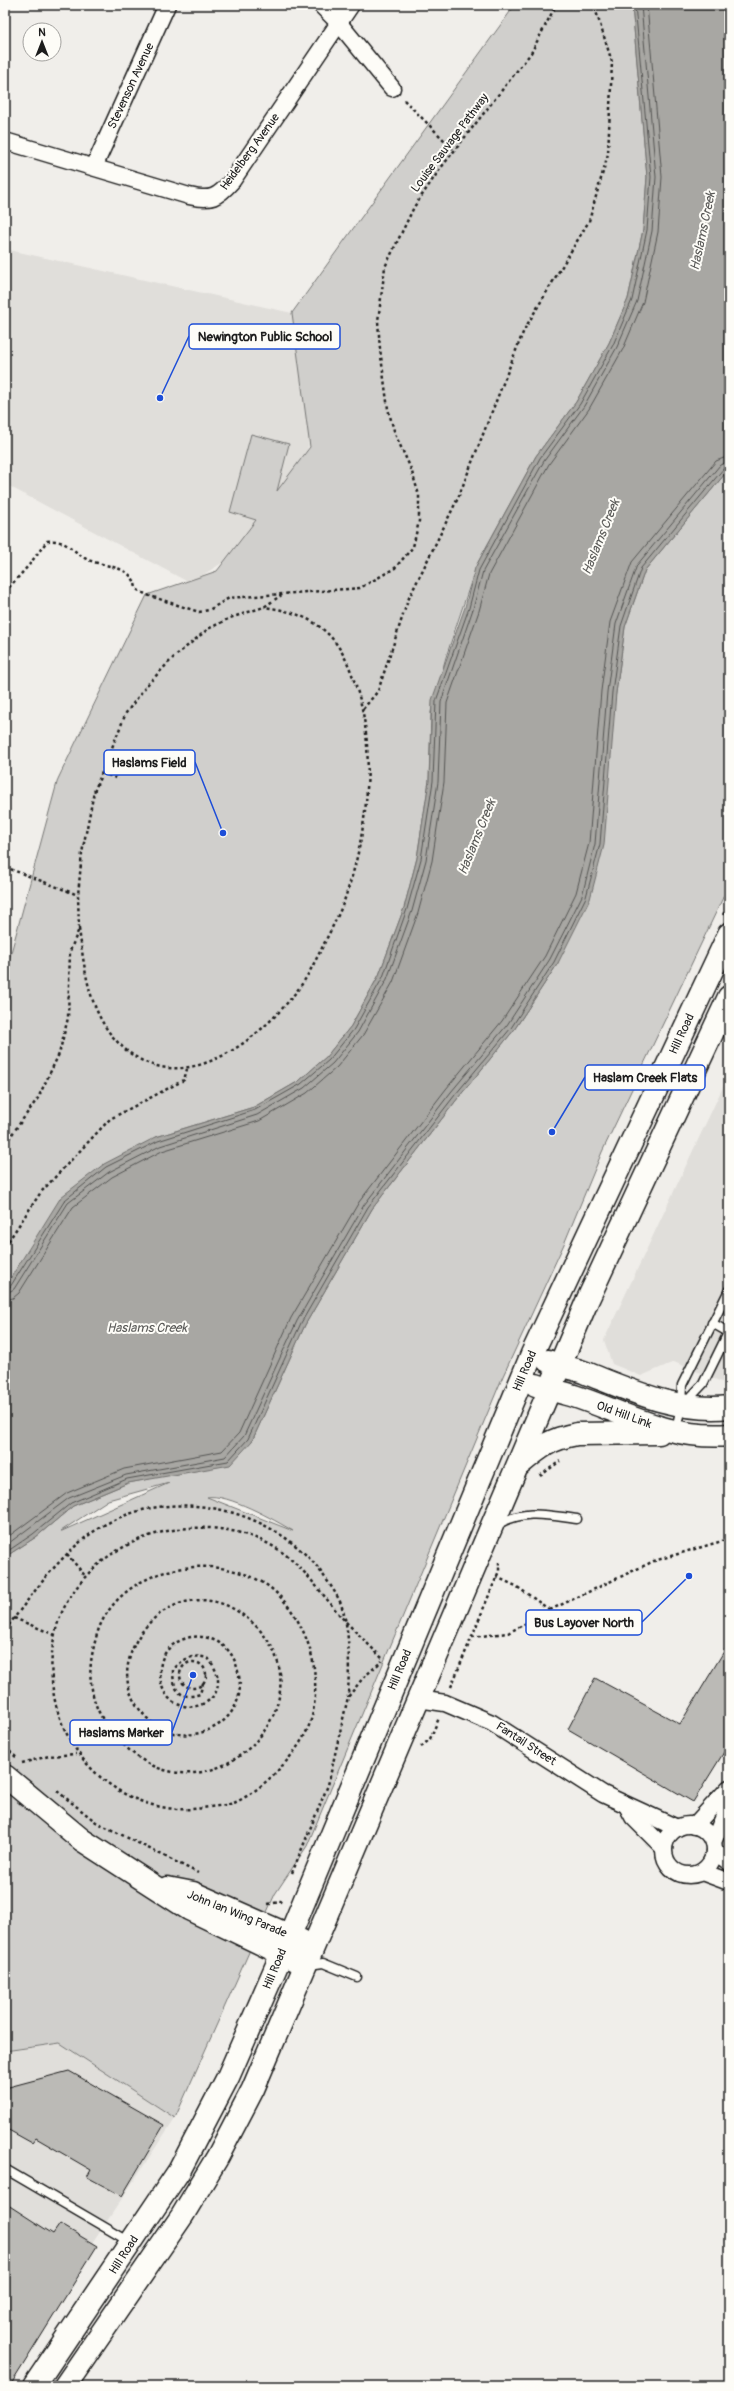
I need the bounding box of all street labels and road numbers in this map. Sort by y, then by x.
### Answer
street label: Stevenson Avenue [104,40,158,131]
street label: Louise Sauvage Pathway [408,91,492,195]
street label: Heidelberg Avenue [217,110,283,193]
street label: Hill Road [666,1011,698,1057]
street label: Hill Road [510,1348,540,1394]
street label: Old Hill Link [594,1398,654,1432]
street label: Hill Road [385,1647,415,1693]
street label: Fantail Street [493,1719,559,1769]
street label: John Ian Wing Parade [185,1887,289,1941]
street label: Hill Road [260,1946,290,1992]
street label: Hill Road [106,2233,142,2277]

